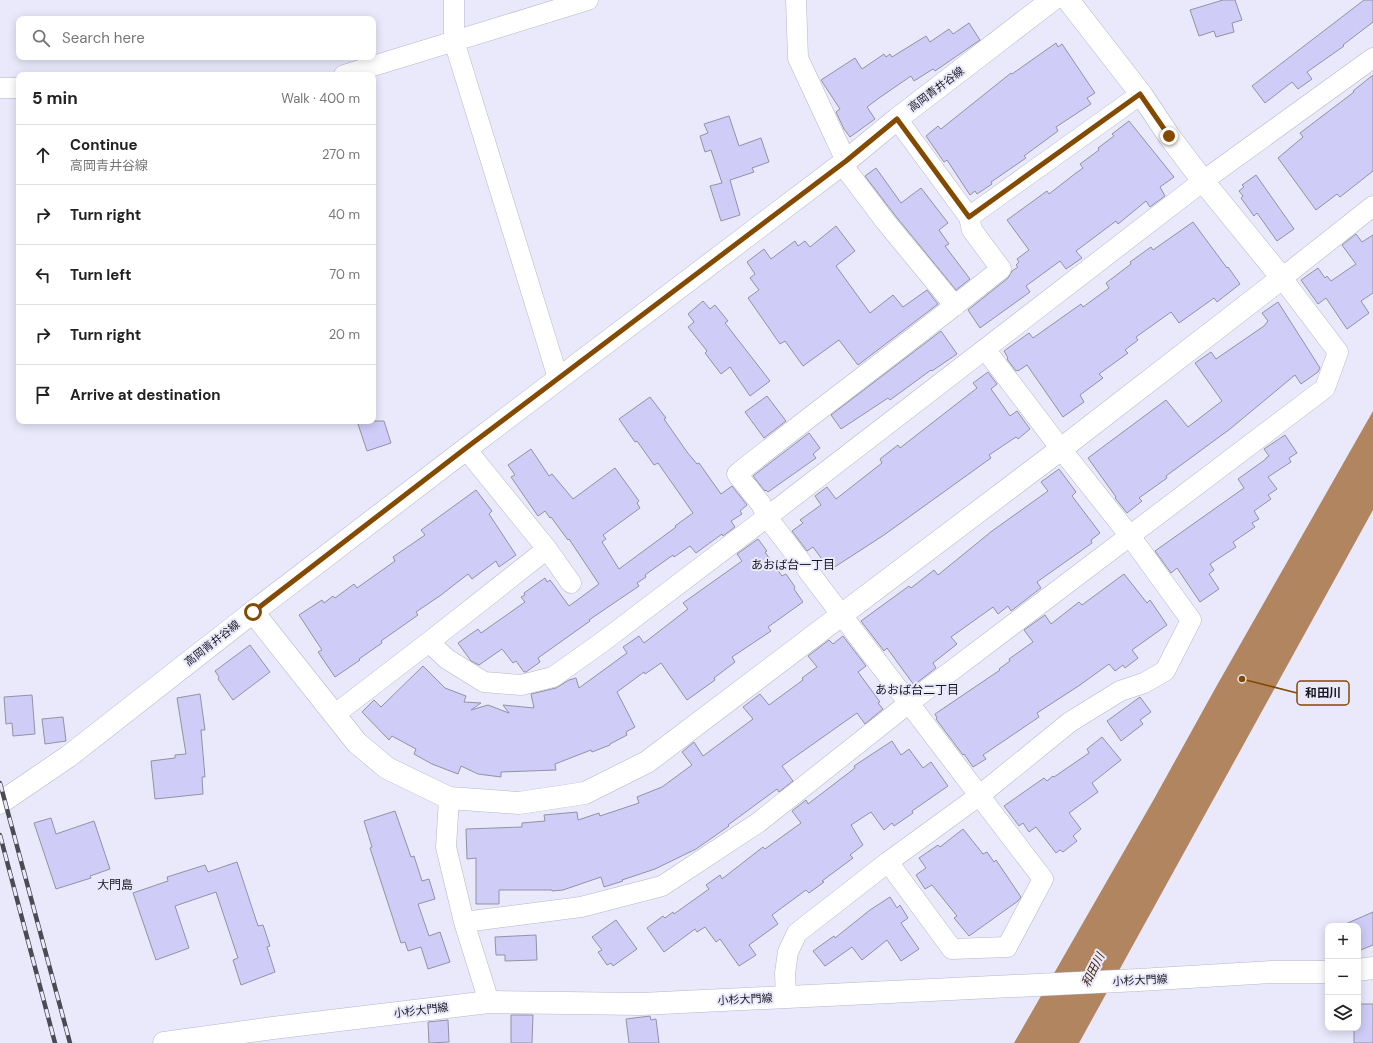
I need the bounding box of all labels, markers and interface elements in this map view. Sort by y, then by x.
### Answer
search box [16,16,376,60]
icon: search [30,27,52,49]
text: Search here [62,28,145,48]
street label: 高岡青井谷線 [905,64,967,114]
text: 5 min [32,87,78,109]
text: Walk · 400 m [281,90,360,107]
route end [1160,127,1178,145]
text: Continue [70,135,138,155]
icon: ahead [32,144,54,166]
text: 270 m [322,146,360,163]
text: 高岡青井谷線 [70,157,148,174]
icon: right [32,204,54,226]
text: Turn right [70,205,141,225]
text: 40 m [328,206,360,223]
icon: left [32,264,54,286]
text: Turn left [70,265,131,285]
text: 70 m [329,266,360,283]
icon: right [32,324,54,346]
text: Turn right [70,325,141,345]
text: 20 m [329,326,360,343]
icon: arrive [32,384,54,406]
text: Arrive at destination [70,385,221,405]
district label: あおば台一丁目 [751,557,835,573]
route start [244,603,262,621]
street label: 高岡青井谷線 [182,617,242,669]
callout: 和田川 [1297,681,1349,705]
district label: あおば台二丁目 [875,682,959,698]
text: 和田川 [1305,685,1341,701]
district label: 大門島 [97,877,133,893]
map controls [1325,923,1361,1031]
button: + [1325,923,1361,959]
water label: 和田川 [1078,949,1109,990]
button: − [1325,959,1361,995]
street label: 小杉大門線 [1112,972,1168,988]
street label: 小杉大門線 [717,991,773,1007]
button: layers [1325,995,1361,1031]
street label: 小杉大門線 [393,1000,449,1020]

